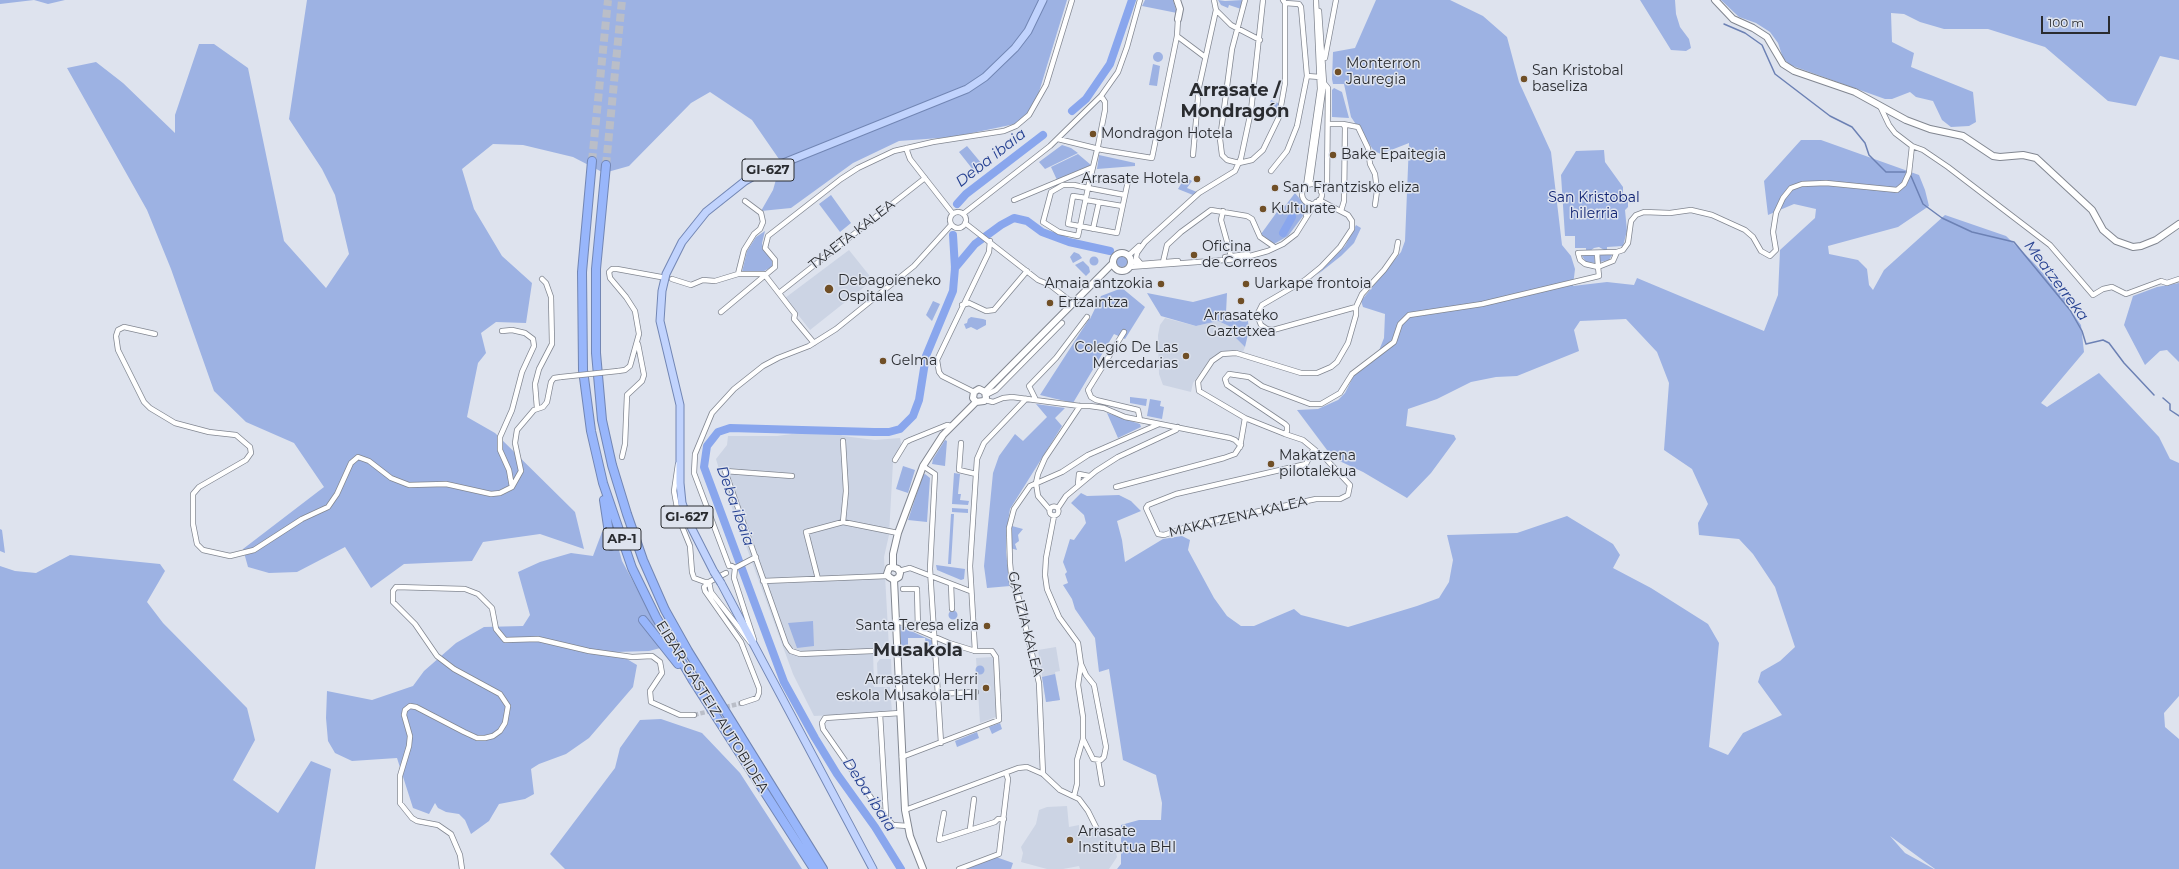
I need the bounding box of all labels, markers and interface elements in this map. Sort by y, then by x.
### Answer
scale bar [2043,8,2112,34]
text: 100 m [2048,15,2084,30]
place label: Monterron Jauregia [1346,56,1421,88]
place label: San Kristobal baseliza [1532,63,1624,96]
marker: Monterron Jauregia [1333,67,1343,77]
marker: San Kristobal baseliza [1519,74,1529,84]
district label: Arrasate / Mondragón [1180,80,1290,122]
water label: Deba ibaia [952,125,1030,191]
place label: Mondragon Hotela [1101,126,1233,142]
marker: Mondragon Hotela [1088,129,1098,139]
place label: Bake Epaitegia [1341,147,1446,163]
marker: Bake Epaitegia [1328,150,1338,160]
road number: GI-627 [742,159,794,181]
place label: Arrasate Hotela [1081,171,1189,187]
marker: Arrasate Hotela [1192,174,1202,184]
place label: San Frantzisko eliza [1283,180,1420,196]
marker: San Frantzisko eliza [1270,183,1280,193]
park label: San Kristobal hilerria [1548,190,1640,222]
street label: TXAETA KALEA [806,196,898,274]
place label: Kulturate [1271,201,1336,217]
marker: Kulturate [1258,204,1268,214]
water label: Meatzerreka [2020,237,2092,325]
place label: Oficina de Correos [1202,239,1277,272]
marker: Oficina de Correos [1189,250,1199,260]
place label: Debagoieneko Ospitalea [838,273,941,306]
place label: Amaia antzokia [1045,276,1153,292]
place label: Uarkape frontoia [1254,276,1372,292]
marker: Amaia antzokia [1156,279,1166,289]
marker: Uarkape frontoia [1241,279,1251,289]
marker: Debagoieneko Ospitalea [823,283,835,295]
place label: Ertzaintza [1058,295,1129,311]
marker: Arrasateko Gaztetxea [1236,296,1246,306]
marker: Ertzaintza [1045,298,1055,308]
place label: Arrasateko Gaztetxea [1204,308,1278,340]
place label: Colegio De Las Mercedarias [1075,340,1178,372]
marker: Colegio De Las Mercedarias [1181,351,1191,361]
place label: Gelma [891,353,937,369]
marker: Gelma [878,356,888,366]
place label: Makatzena pilotalekua [1279,448,1357,480]
marker: Makatzena pilotalekua [1266,459,1276,469]
water label: Deba ibaia [712,463,758,549]
street label: MAKATZENA KALEA [1167,493,1309,541]
road number: GI-627 [661,506,713,528]
road number: AP-1 [603,528,641,550]
street label: GALIZIA KALEA [1004,570,1046,678]
street label: EIBAR-GASTEIZ AUTOBIDEA [652,618,772,796]
place label: Santa Teresa eliza [856,618,979,634]
marker: Santa Teresa eliza [982,621,992,631]
district label: Musakola [873,640,963,662]
place label: Arrasateko Herri eskola Musakola LHI [836,672,978,704]
marker: Arrasateko Herri eskola Musakola LHI [981,683,991,693]
water label: Deba ibaia [838,755,900,835]
place label: Arrasate Institutua BHI [1078,824,1176,856]
marker: Arrasate Institutua BHI [1065,835,1075,845]

